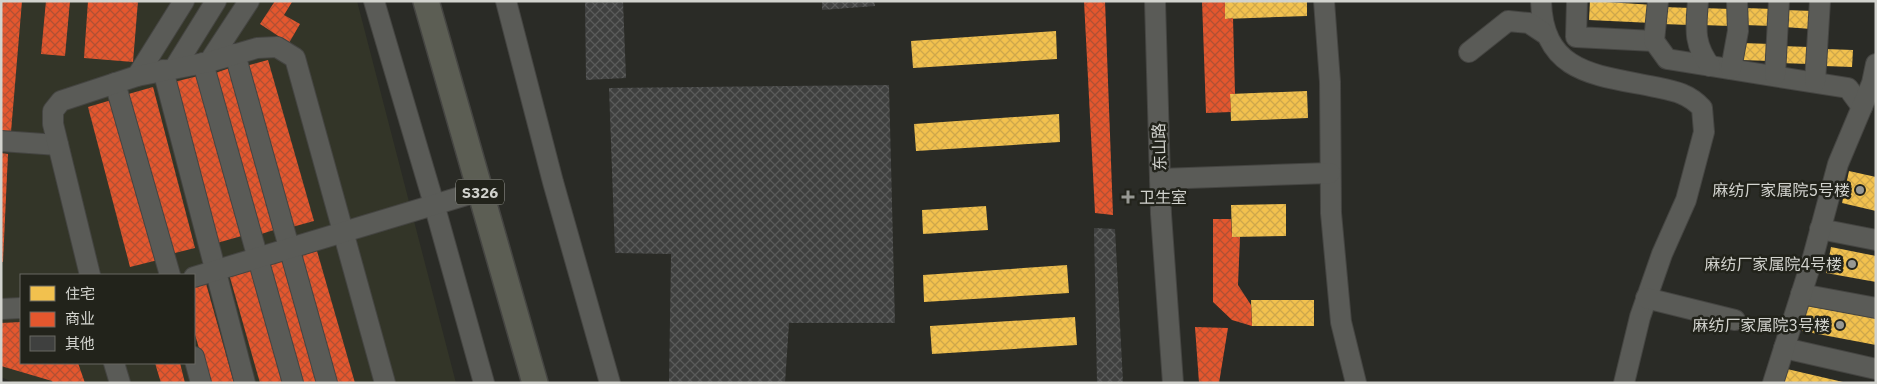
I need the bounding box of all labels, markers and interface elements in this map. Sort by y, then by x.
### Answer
street label: 东山路 [1148,123,1170,171]
road number: S326 [456,180,504,204]
place label: 麻纺厂家属院5号楼 [1712,180,1850,200]
marker: 麻纺厂家属院5号楼 [1854,184,1866,196]
place label: 卫生室 [1139,187,1187,207]
marker: 卫生室 [1121,190,1135,204]
place label: 麻纺厂家属院4号楼 [1704,254,1842,274]
marker: 麻纺厂家属院4号楼 [1846,258,1858,270]
legend [20,274,195,364]
text: 住宅 [65,284,95,303]
text: 商业 [65,309,95,328]
place label: 麻纺厂家属院3号楼 [1692,315,1830,335]
marker: 麻纺厂家属院3号楼 [1834,319,1846,331]
text: 其他 [65,334,95,353]

